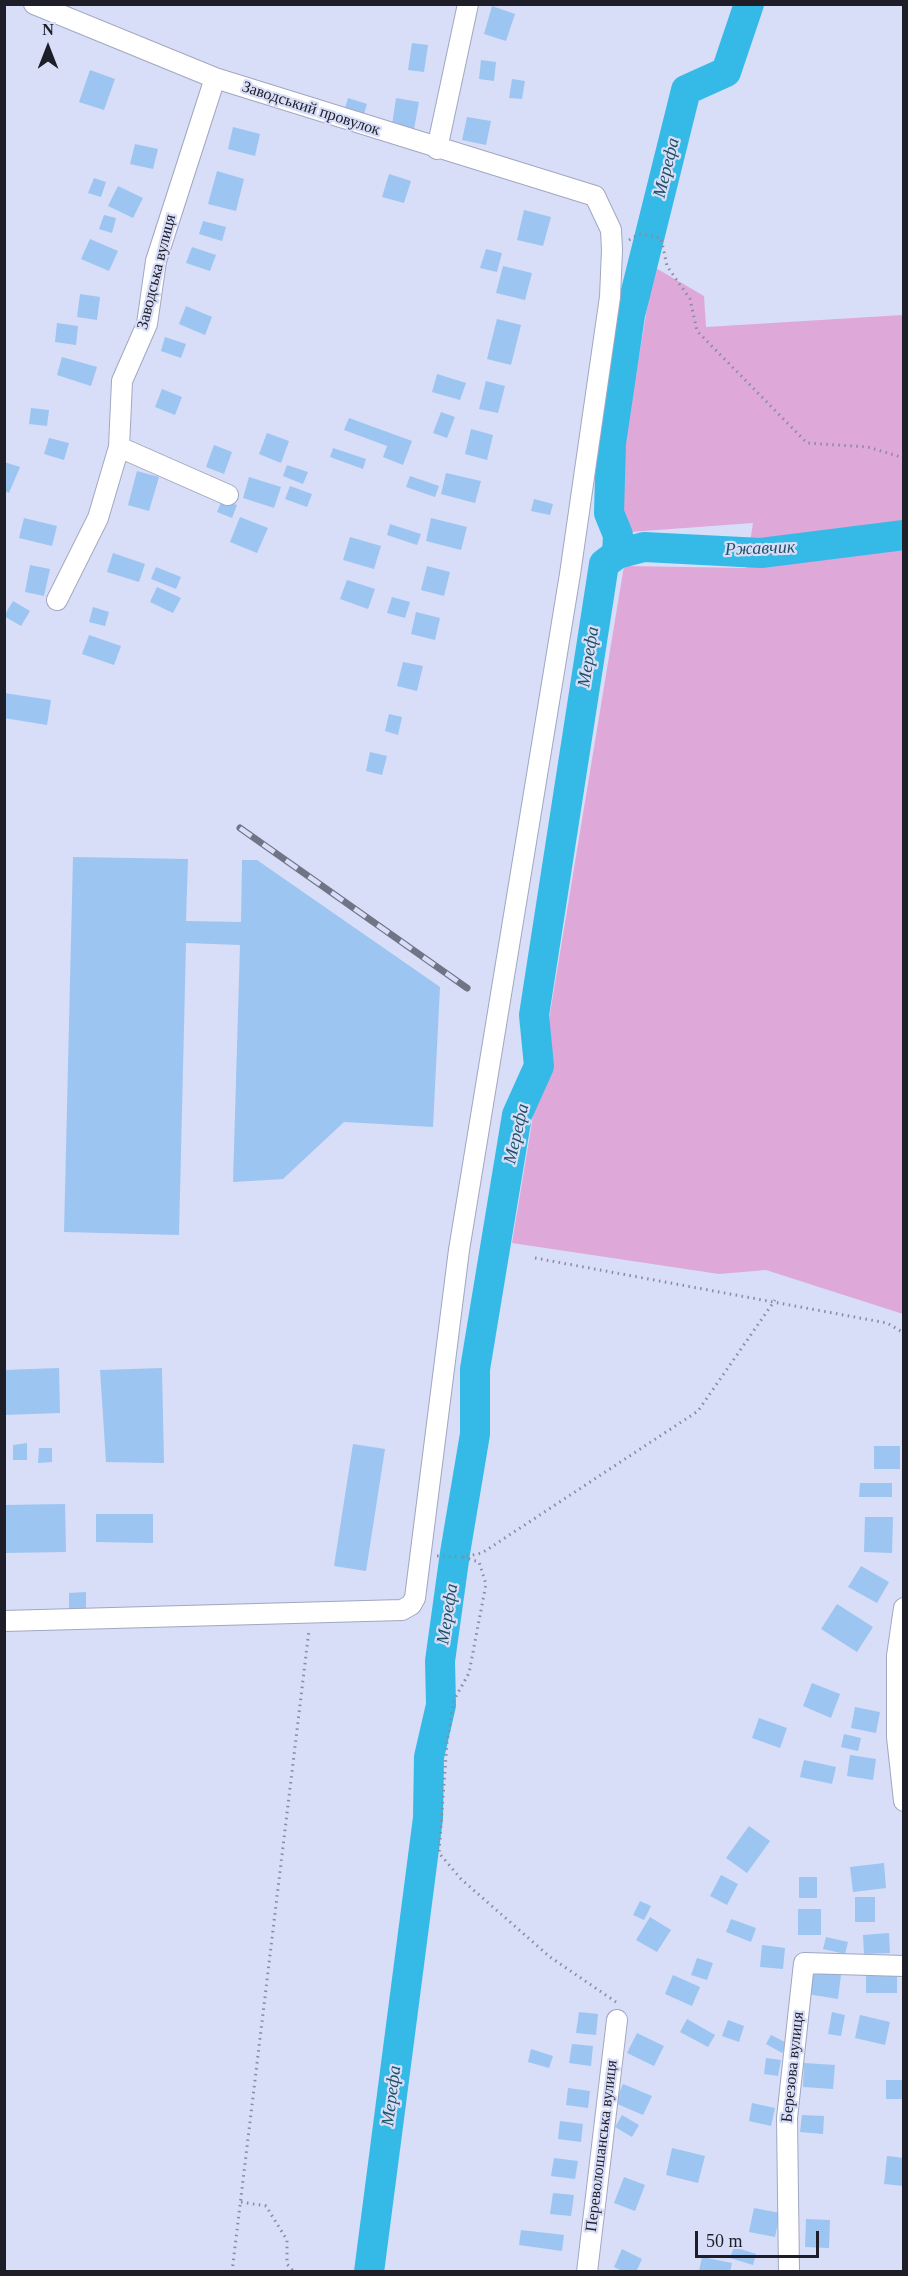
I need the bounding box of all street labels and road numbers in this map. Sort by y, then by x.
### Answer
street label: Заводський провулок [239,78,383,140]
street label: Заводська вулиця [133,212,181,332]
street label: Березова вулиця [778,2011,808,2123]
street label: Переволошанська вулиця [582,2059,622,2233]

